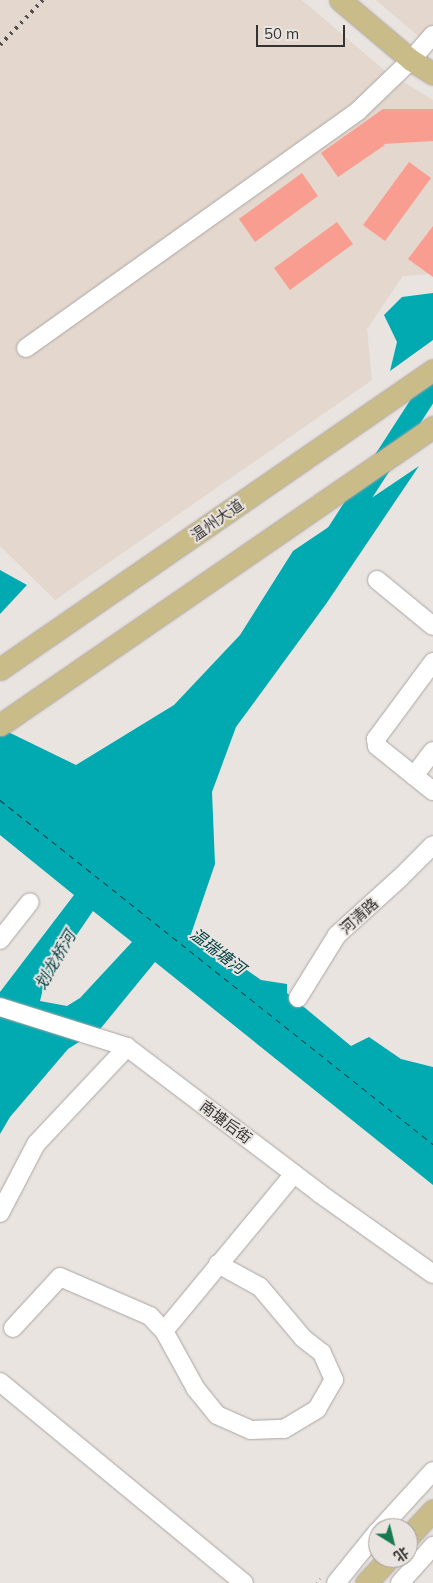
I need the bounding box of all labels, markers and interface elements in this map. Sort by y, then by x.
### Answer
scale bar [258,15,347,47]
text: 50 m [264,24,299,43]
street label: 温州大道 [187,495,247,545]
street label: 河清路 [336,894,382,938]
water label: 温瑞塘河 [187,924,249,978]
water label: 划龙桥河 [31,927,79,993]
street label: 南塘后街 [197,1097,255,1147]
north arrow [368,1518,418,1568]
text: 北 [390,1543,412,1566]

